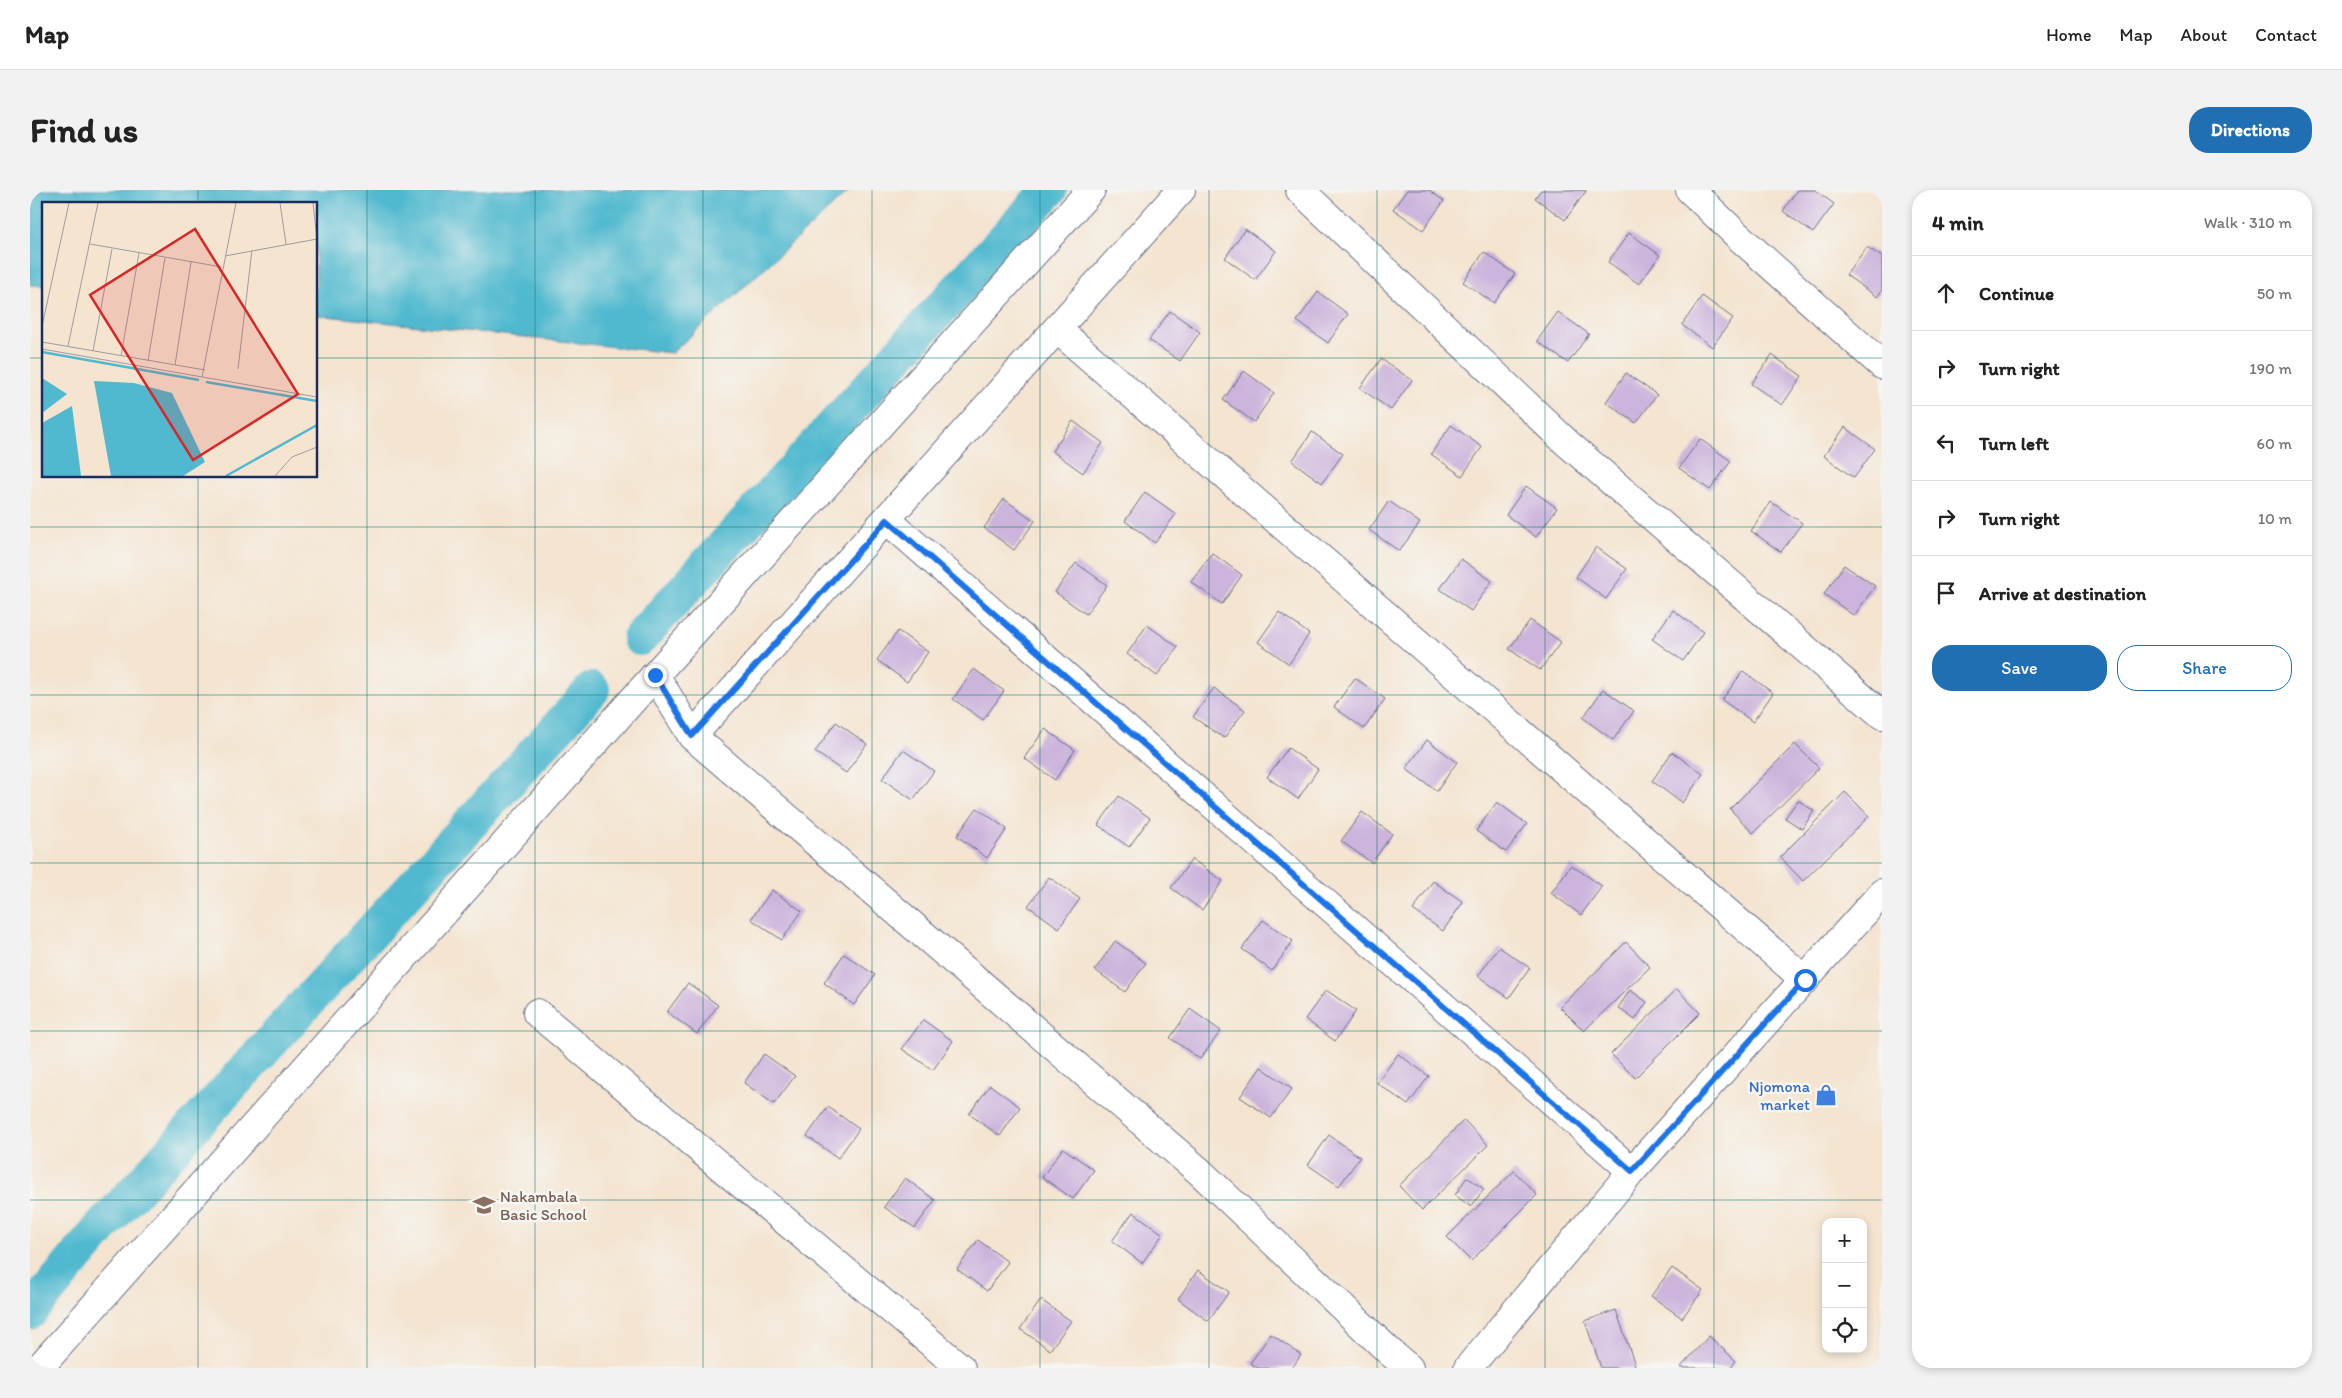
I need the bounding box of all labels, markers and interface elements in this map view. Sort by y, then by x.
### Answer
text: Map [25,20,69,49]
text: Home [2046,24,2092,46]
text: Map [2120,24,2153,46]
text: About [2181,24,2227,46]
text: Contact [2255,24,2317,46]
button: Directions [2189,107,2312,153]
text: Find us [30,109,138,151]
inset map [42,202,318,478]
text: 4 min [1932,210,1984,235]
text: Walk · 310 m [2204,213,2292,232]
icon: ahead [1932,279,1960,307]
text: Continue [1979,282,2054,305]
text: 50 m [2257,284,2292,303]
icon: right [1932,354,1960,382]
text: Turn right [1979,357,2060,380]
text: 190 m [2249,359,2292,378]
icon: left [1932,429,1960,457]
text: Turn left [1979,432,2049,455]
text: 60 m [2257,434,2292,453]
icon: right [1932,504,1960,532]
text: Turn right [1979,507,2060,530]
text: 10 m [2258,509,2292,528]
icon: arrive [1932,579,1960,607]
text: Arrive at destination [1979,582,2146,605]
button: Save [1932,645,2107,691]
button: Share [2117,645,2292,691]
route end [644,664,667,687]
route start [1794,969,1817,992]
place label: Njomona market [1749,1077,1811,1114]
shop icon: Njomona market [1813,1082,1839,1108]
place label: Nakambala Basic School [500,1187,587,1224]
school or university icon: Nakambala Basic School [471,1192,497,1218]
map controls [1822,1218,1867,1353]
button: + [1822,1218,1867,1263]
button: − [1822,1263,1867,1308]
button: locate [1822,1308,1867,1353]

